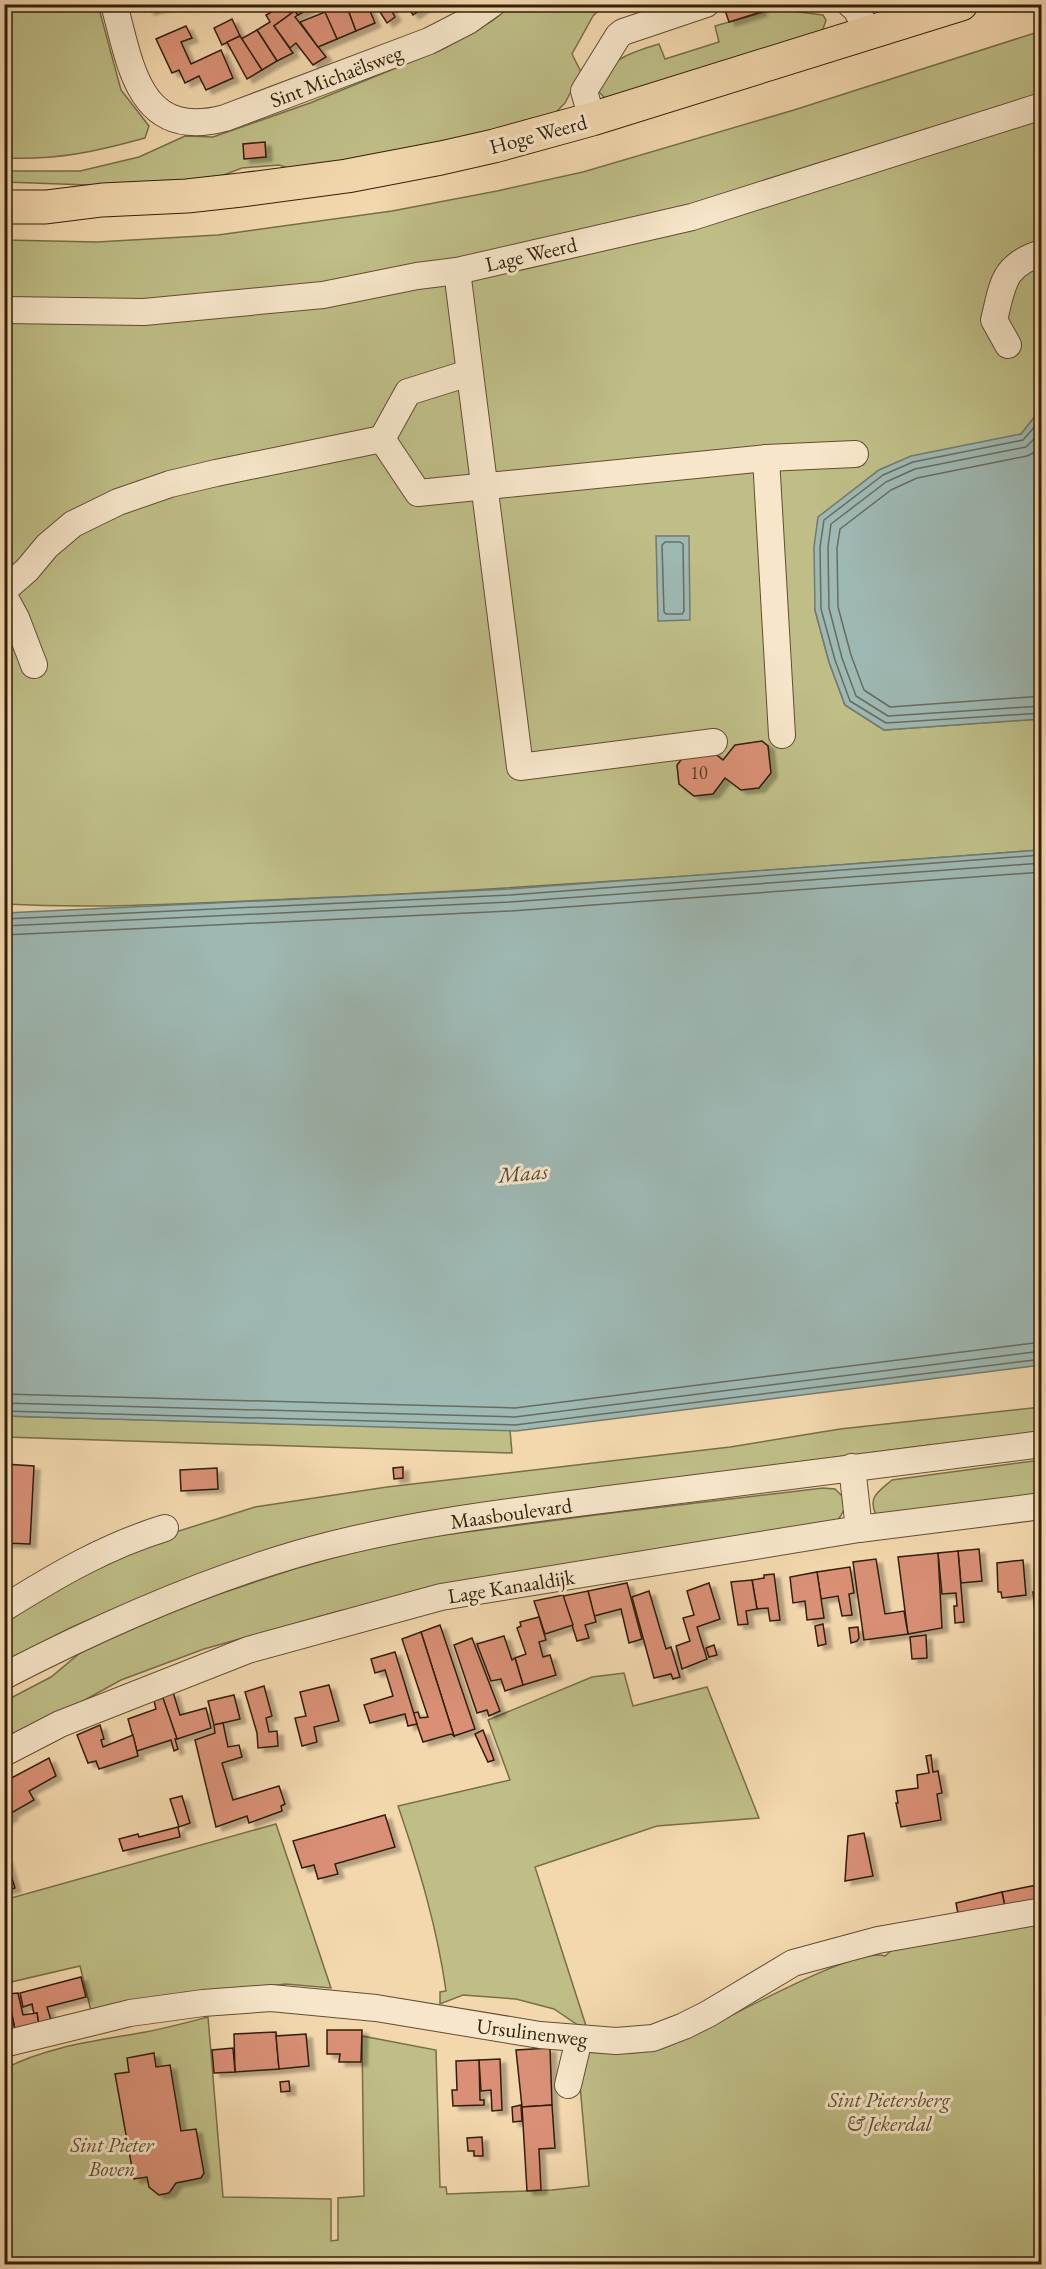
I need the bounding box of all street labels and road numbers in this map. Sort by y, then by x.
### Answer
street label: Sint Michaëlsweg [266,38,407,114]
street label: Hoge Weerd [486,108,590,160]
street label: Lage Weerd [483,230,580,278]
street label: Maasboulevard [448,1491,574,1535]
street label: Lage Kanaaldijk [446,1562,578,1609]
street label: Ursulinenweg [475,2012,590,2052]

